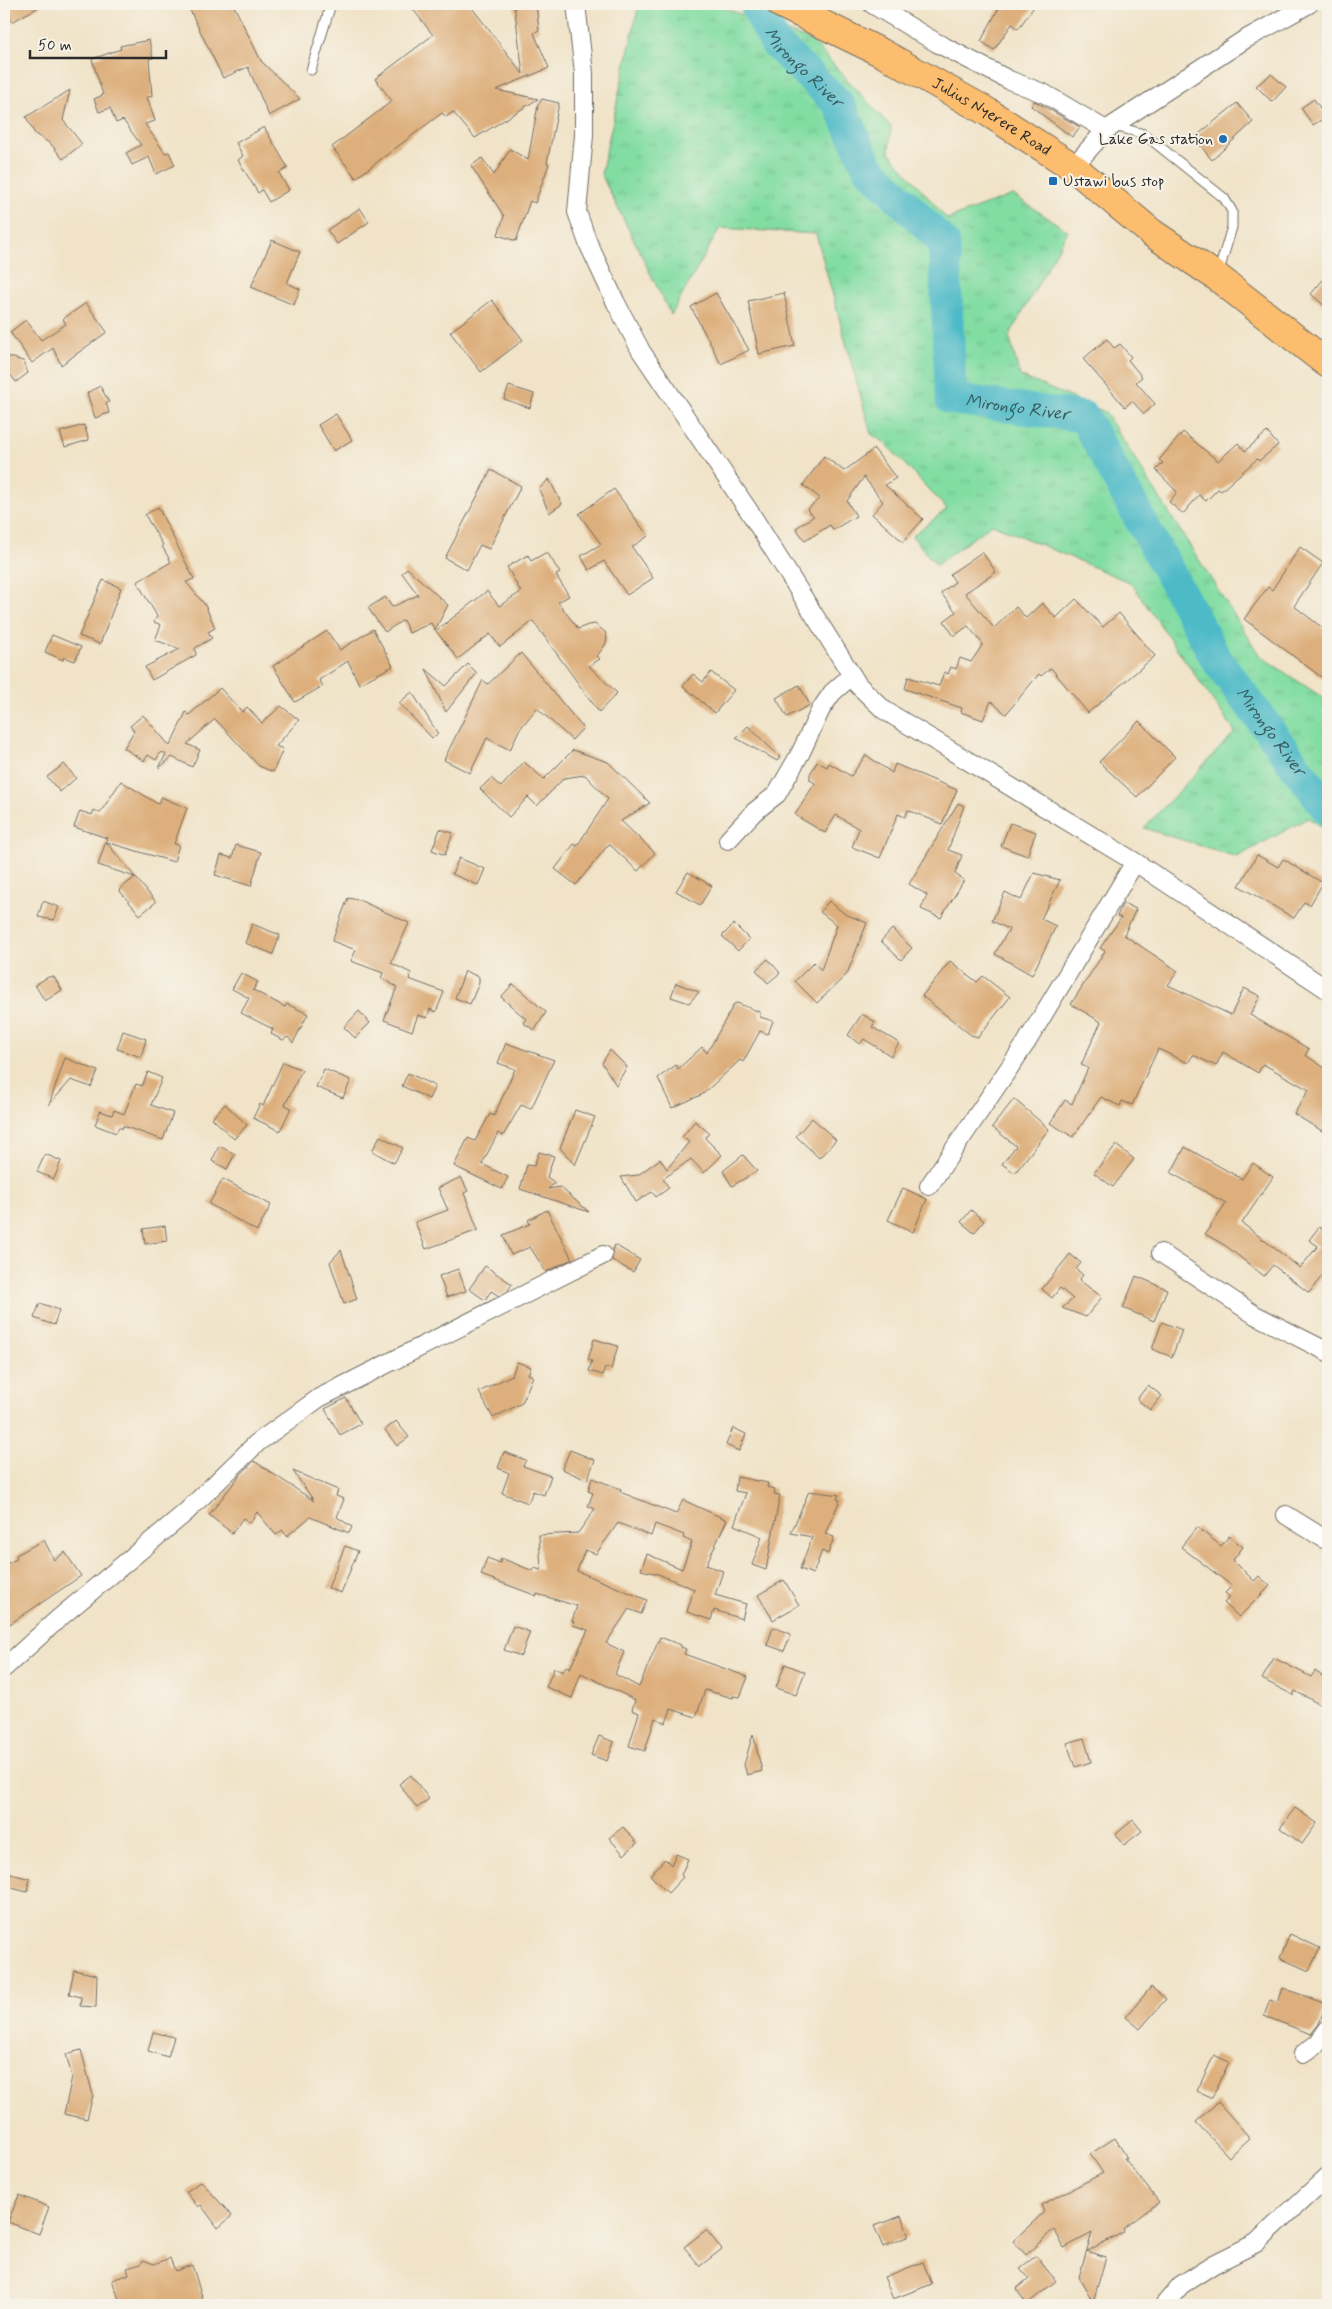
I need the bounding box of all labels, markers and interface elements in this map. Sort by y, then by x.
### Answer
water label: Mirongo River [757,24,850,115]
scale bar [30,28,166,60]
text: 50 m [38,36,72,56]
street label: Julius Nyerere Road [928,73,1055,161]
place label: Lake Gas station [1099,129,1213,150]
marker: Lake Gas station [1217,133,1229,145]
place label: Ustawi bus stop [1063,171,1165,192]
marker: Ustawi bus stop [1047,175,1059,187]
water label: Mirongo River [964,389,1073,427]
water label: Mirongo River [1230,683,1313,783]

